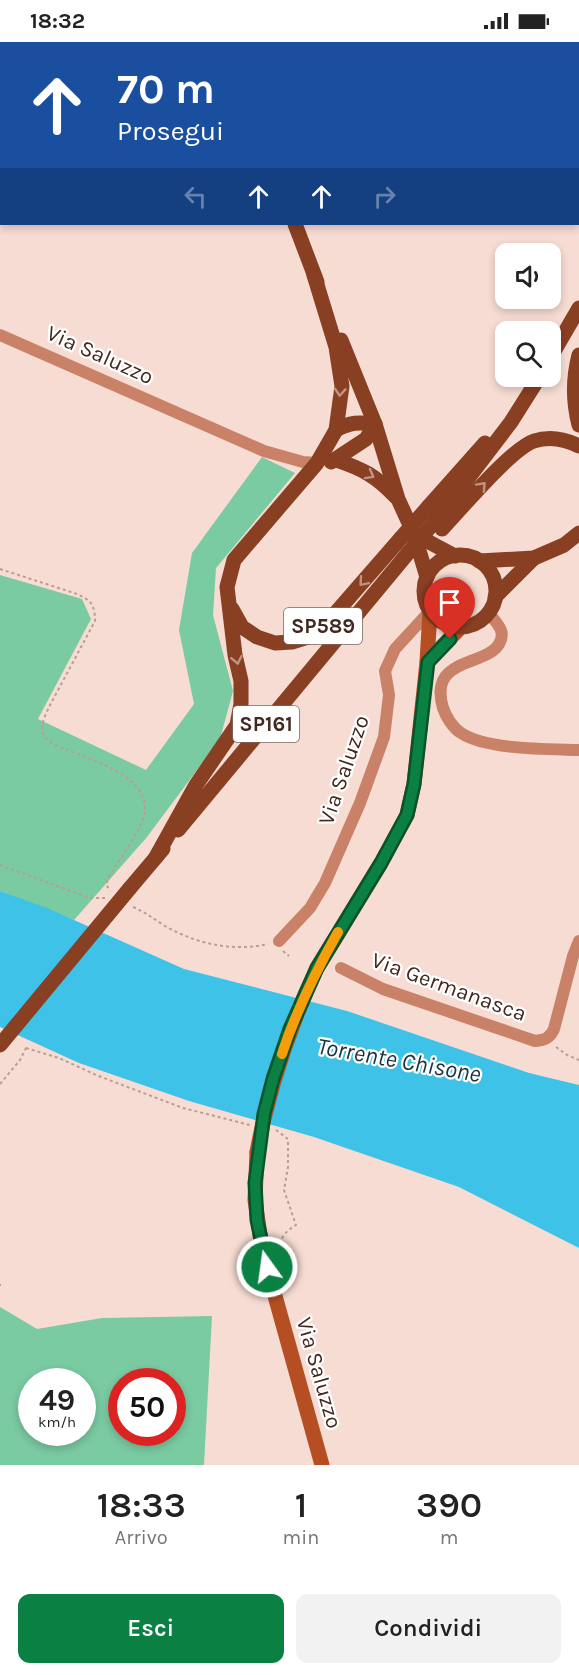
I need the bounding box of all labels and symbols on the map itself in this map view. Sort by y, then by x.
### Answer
street label: Via Saluzzo [43,320,157,390]
one-way arrow [334,388,347,397]
one-way arrow [364,468,374,479]
one-way arrow [475,482,486,493]
one-way arrow [359,575,370,586]
pin [424,577,475,639]
road number: SP589 [284,608,362,644]
one-way arrow [230,654,243,664]
road number: SP161 [233,706,299,742]
street label: Via Saluzzo [313,712,375,828]
street label: Via Germanasca [368,947,530,1027]
water label: Torrente Chisone [315,1032,483,1088]
position arrow [235,1235,299,1299]
street label: Via Saluzzo [291,1315,347,1431]
speed limit sign: 50 [108,1368,186,1446]

